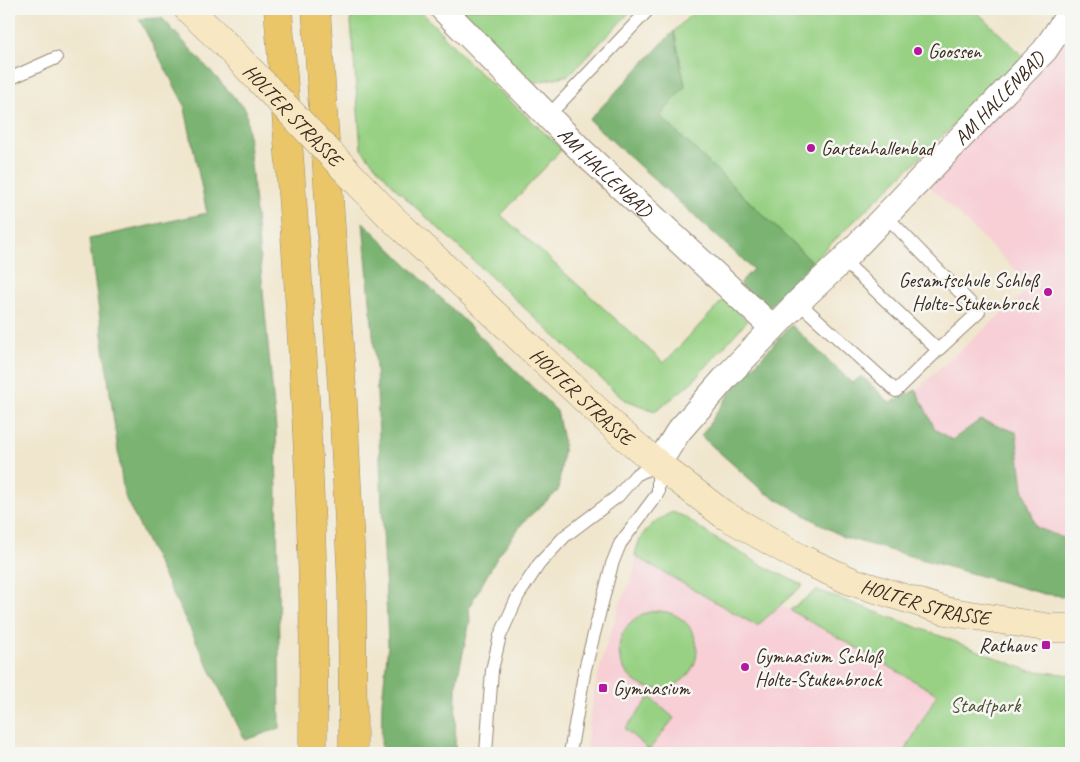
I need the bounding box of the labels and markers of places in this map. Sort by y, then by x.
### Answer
place label: Goossen [928,39,982,64]
marker: Goossen [912,45,924,57]
place label: Gartenhallenbad [821,136,936,161]
marker: Gartenhallenbad [805,142,817,154]
place label: Gesamtschule Schloß Holte-Stukenbrock [899,268,1041,316]
marker: Gesamtschule Schloß Holte-Stukenbrock [1042,286,1054,298]
place label: Rathaus [979,633,1038,658]
marker: Rathaus [1040,639,1052,651]
place label: Gymnasium Schloß Holte-Stukenbrock [755,644,884,692]
marker: Gymnasium Schloß Holte-Stukenbrock [739,661,751,673]
place label: Gymnasium [613,676,691,701]
marker: Gymnasium [597,682,609,694]

